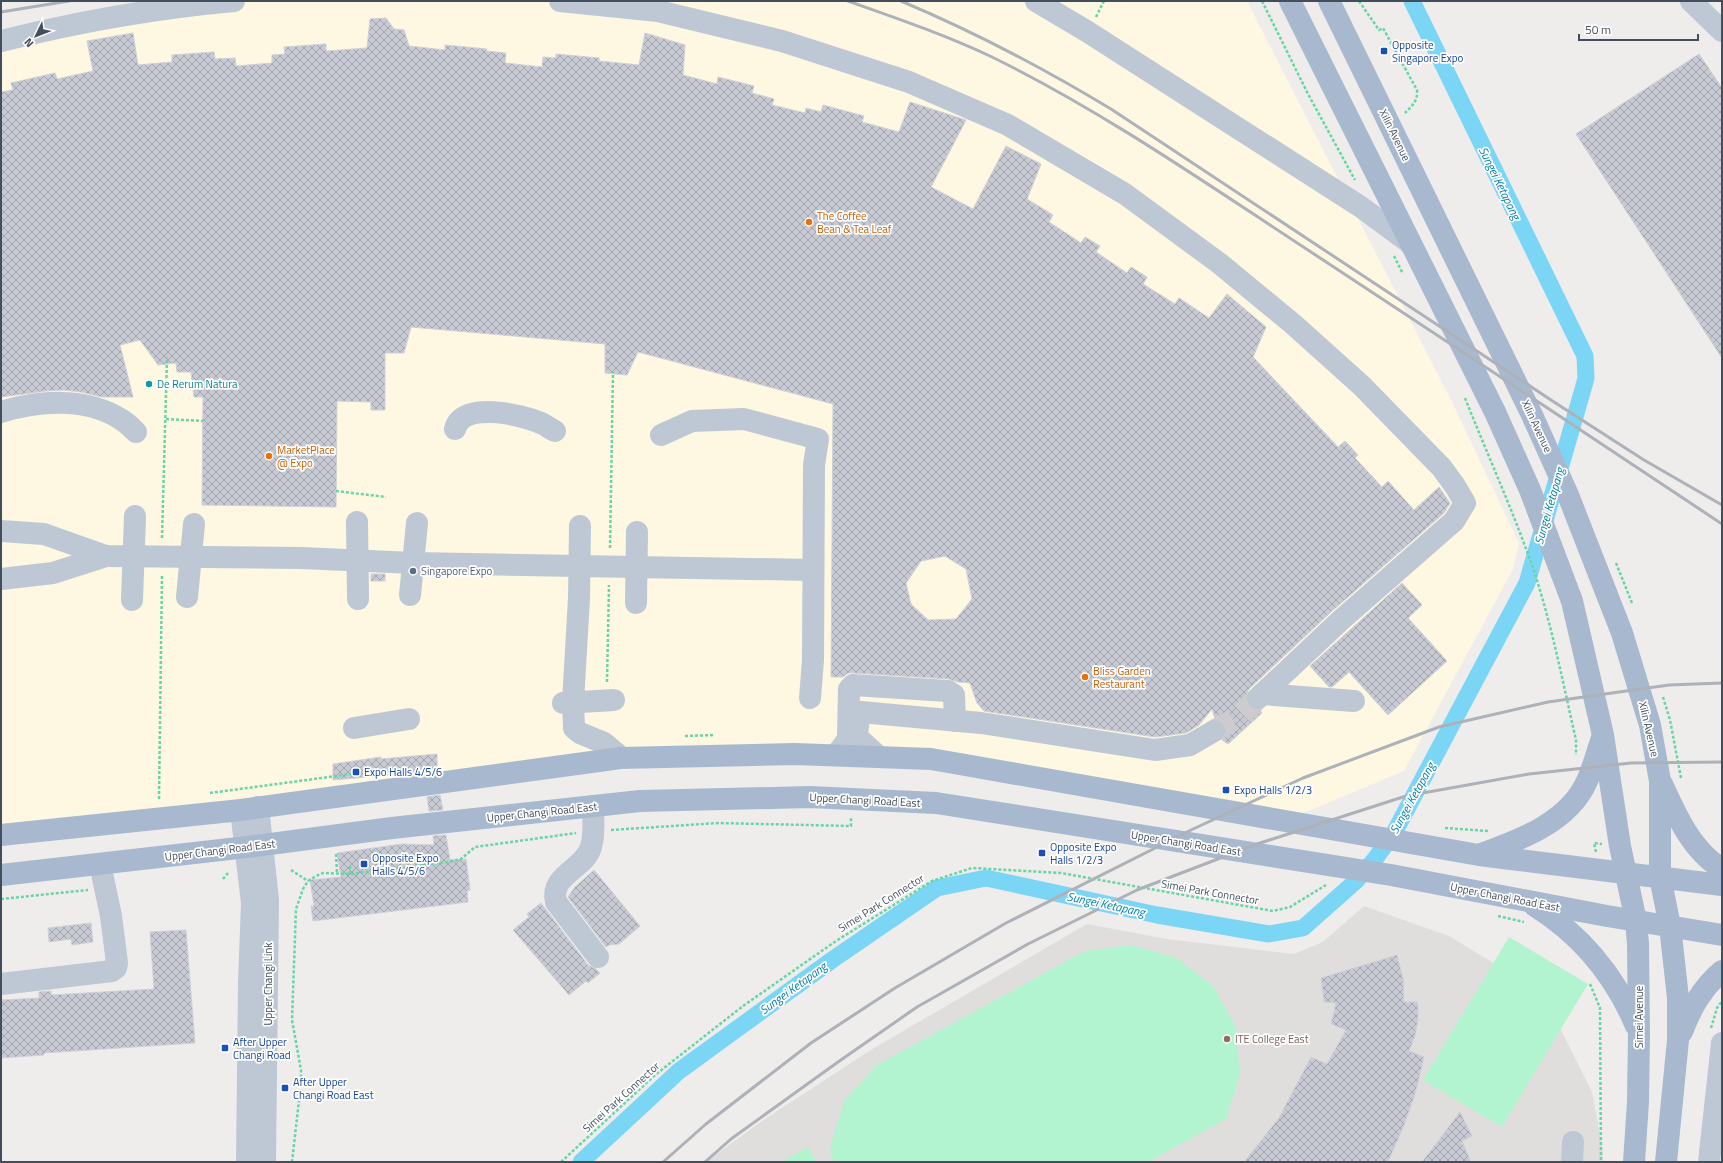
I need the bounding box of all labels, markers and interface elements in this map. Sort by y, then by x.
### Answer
north arrow [16,16,56,56]
scale bar [1579,16,1698,42]
text: 50 m [1585,20,1611,39]
text: N [20,35,37,51]
place label: Opposite Singapore Expo [1392,37,1464,66]
marker: Opposite Singapore Expo [1379,46,1389,56]
street label: Xilin Avenue [1375,106,1415,164]
water label: Sungei Ketapang [1474,143,1526,224]
place label: The Coffee Bean & Tea Leaf [817,208,892,237]
marker: The Coffee Bean & Tea Leaf [804,217,814,227]
place label: De Rerum Natura [157,376,238,392]
marker: De Rerum Natura [144,379,154,389]
street label: Xilin Avenue [1518,397,1556,455]
place label: MarketPlace @ Expo [277,442,335,471]
marker: MarketPlace @ Expo [264,451,274,461]
water label: Sungei Ketapang [1529,464,1569,547]
place label: Singapore Expo [421,563,493,579]
marker: Singapore Expo [408,566,418,576]
place label: Bliss Garden Restaurant [1093,663,1151,692]
marker: Bliss Garden Restaurant [1080,672,1090,682]
street label: Xilin Avenue [1635,700,1663,759]
water label: Sungei Ketapang [1385,758,1440,837]
place label: Expo Halls 4/5/6 [364,764,442,780]
marker: Expo Halls 4/5/6 [351,767,361,777]
place label: Expo Halls 1/2/3 [1234,782,1312,798]
marker: Expo Halls 1/2/3 [1221,785,1231,795]
street label: Upper Changi Road East [809,789,921,811]
street label: Upper Changi Road East [486,798,598,826]
street label: Upper Changi Road East [1130,826,1242,860]
street label: Upper Changi Road East [164,835,276,865]
place label: Opposite Expo Halls 1/2/3 [1050,839,1117,868]
marker: Opposite Expo Halls 1/2/3 [1037,848,1047,858]
place label: Opposite Expo Halls 4/5/6 [372,850,439,879]
marker: Opposite Expo Halls 4/5/6 [359,859,369,869]
street label: Simei Park Connector [835,870,927,936]
street label: Simei Park Connector [1160,876,1260,908]
street label: Upper Changi Road East [1449,879,1561,915]
water label: Sungei Ketapang [1065,886,1148,922]
street label: Upper Changi Link [260,942,276,1026]
water label: Sungei Ketapang [755,956,832,1019]
street label: Simei Avenue [1631,985,1647,1048]
place label: ITE College East [1235,1031,1309,1047]
place label: After Upper Changi Road [233,1034,291,1063]
marker: ITE College East [1222,1034,1232,1044]
marker: After Upper Changi Road [220,1043,230,1053]
street label: Simei Park Connector [579,1058,663,1136]
place label: After Upper Changi Road East [293,1074,374,1103]
marker: After Upper Changi Road East [280,1083,290,1093]

